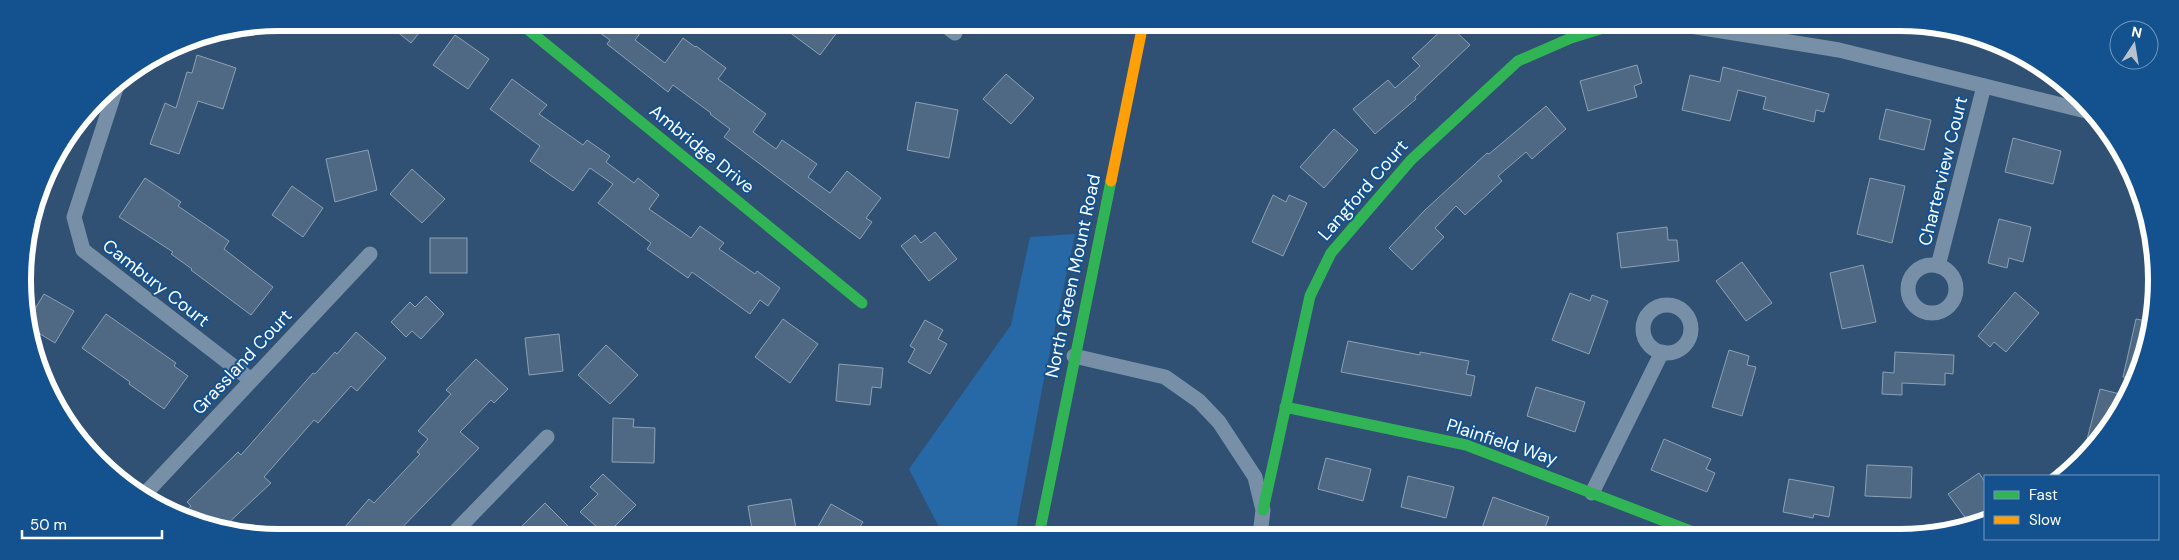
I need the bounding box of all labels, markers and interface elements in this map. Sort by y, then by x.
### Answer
north arrow [2109,20,2159,70]
text: N [2130,22,2144,42]
street label: Charterview Court [1913,94,1973,248]
street label: Ambridge Drive [644,99,760,199]
street label: Langford Court [1313,135,1413,245]
street label: North Green Mount Road [1040,172,1106,380]
street label: Cambury Court [98,234,214,332]
street label: Grassland Court [187,304,297,420]
street label: Plainfield Way [1443,413,1561,471]
legend [1984,475,2159,540]
text: Fast [2029,485,2058,505]
scale bar [22,508,162,540]
text: Slow [2029,510,2062,530]
text: 50 m [30,515,67,535]

